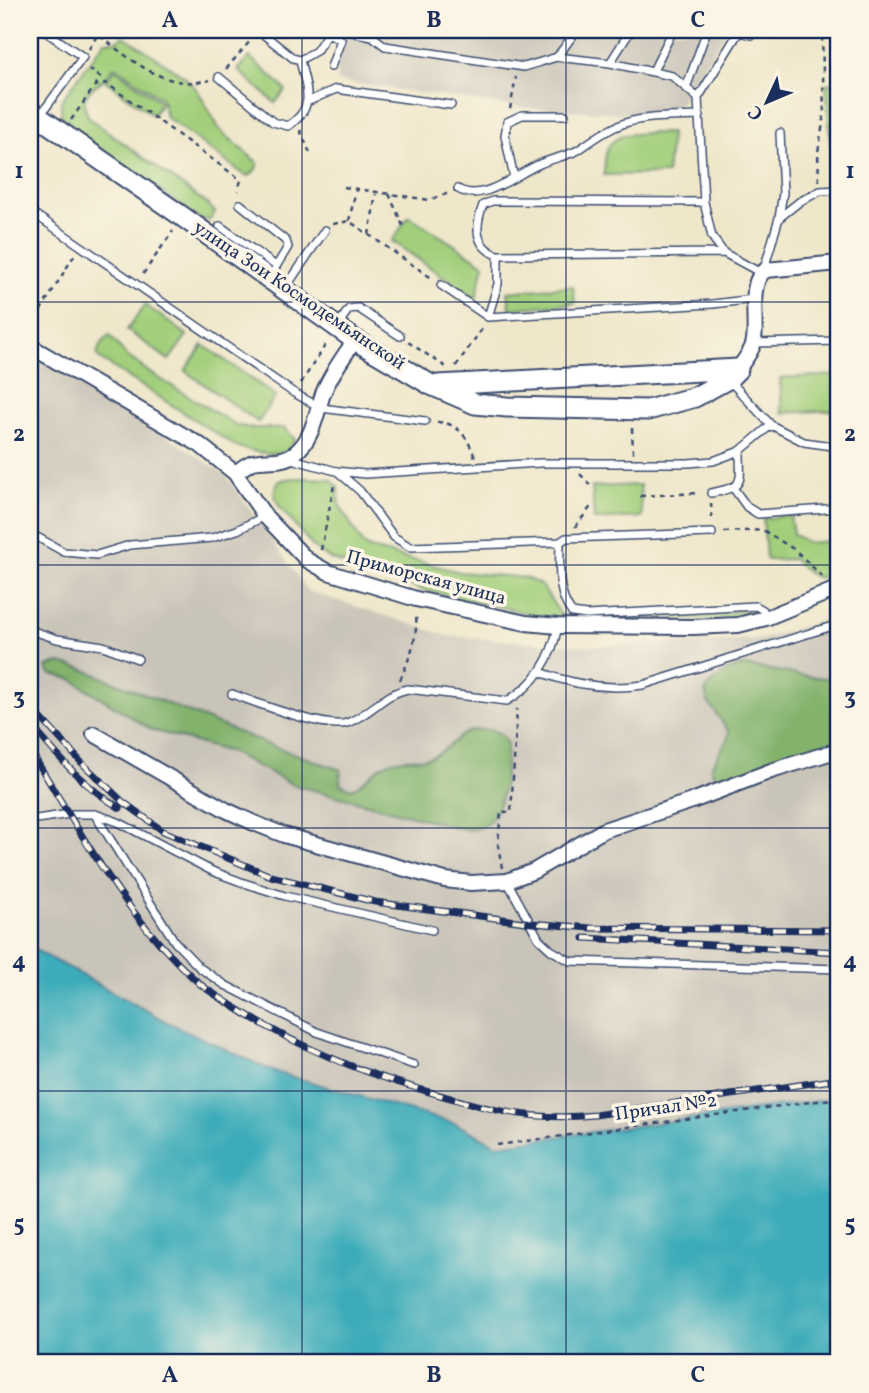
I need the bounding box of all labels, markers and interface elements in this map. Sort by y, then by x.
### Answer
text: A [162,5,178,37]
text: B [426,5,442,37]
text: C [691,5,705,37]
north arrow [732,66,802,136]
text: С [743,99,770,126]
text: 1 [14,156,24,188]
text: 1 [845,156,855,188]
street label: улица Зои Космодемьянской [188,215,410,377]
text: 2 [13,419,25,451]
text: 2 [844,419,856,451]
street label: Приморская улица [343,544,509,612]
text: 3 [13,682,25,714]
text: 3 [844,682,856,714]
text: 4 [12,946,26,978]
text: 4 [843,946,857,978]
street label: Причал №2 [613,1088,719,1128]
text: 5 [13,1209,25,1241]
text: 5 [844,1209,856,1241]
text: A [162,1360,178,1392]
text: B [426,1360,442,1392]
text: C [691,1360,705,1392]

